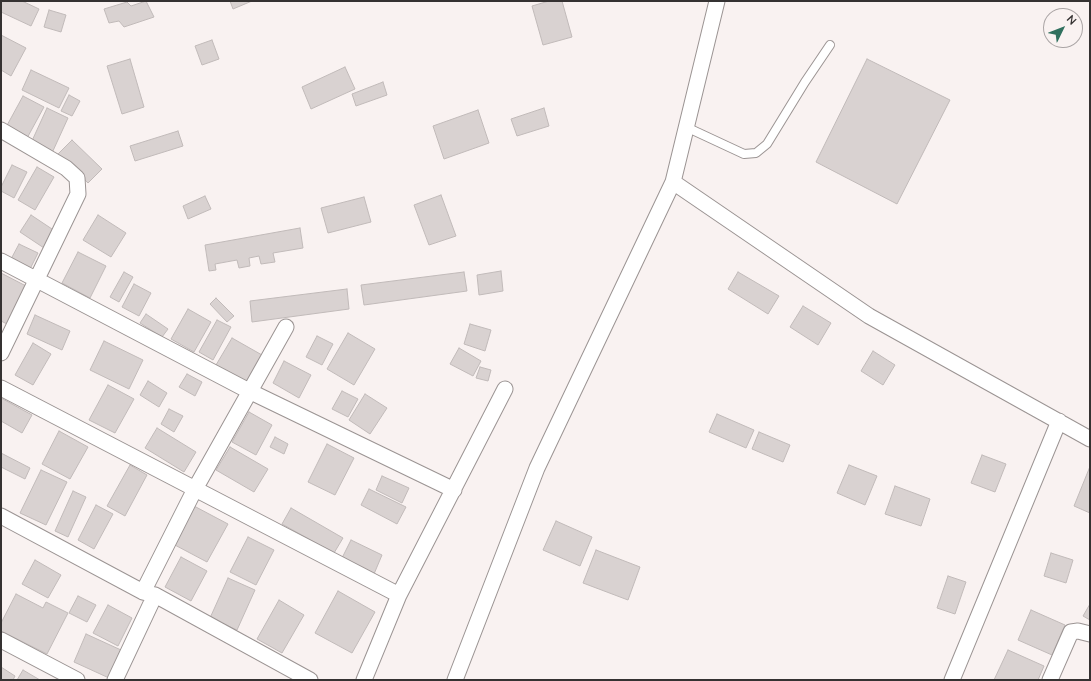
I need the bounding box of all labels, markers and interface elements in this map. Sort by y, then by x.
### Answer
north arrow [1043,8,1083,48]
text: N [1063,12,1080,28]

